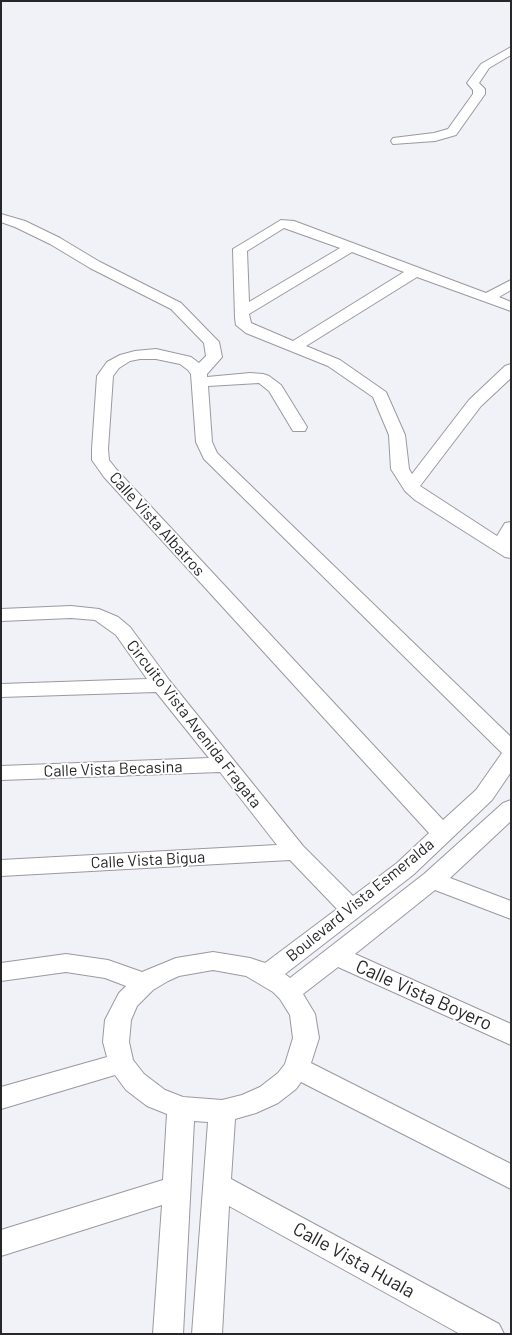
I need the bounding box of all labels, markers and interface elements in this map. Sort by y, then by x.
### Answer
street label: Calle Vista Albatros [105,468,209,580]
street label: Circuito Vista Avenida Fragata [122,636,266,812]
street label: Calle Vista Becasina [43,757,183,781]
street label: Boulevard Vista Esmeralda [282,834,438,966]
street label: Calle Vista Bigua [90,847,206,873]
street label: Calle Vista Boyero [352,955,496,1035]
street label: Calle Vista Huala [289,1217,419,1303]

